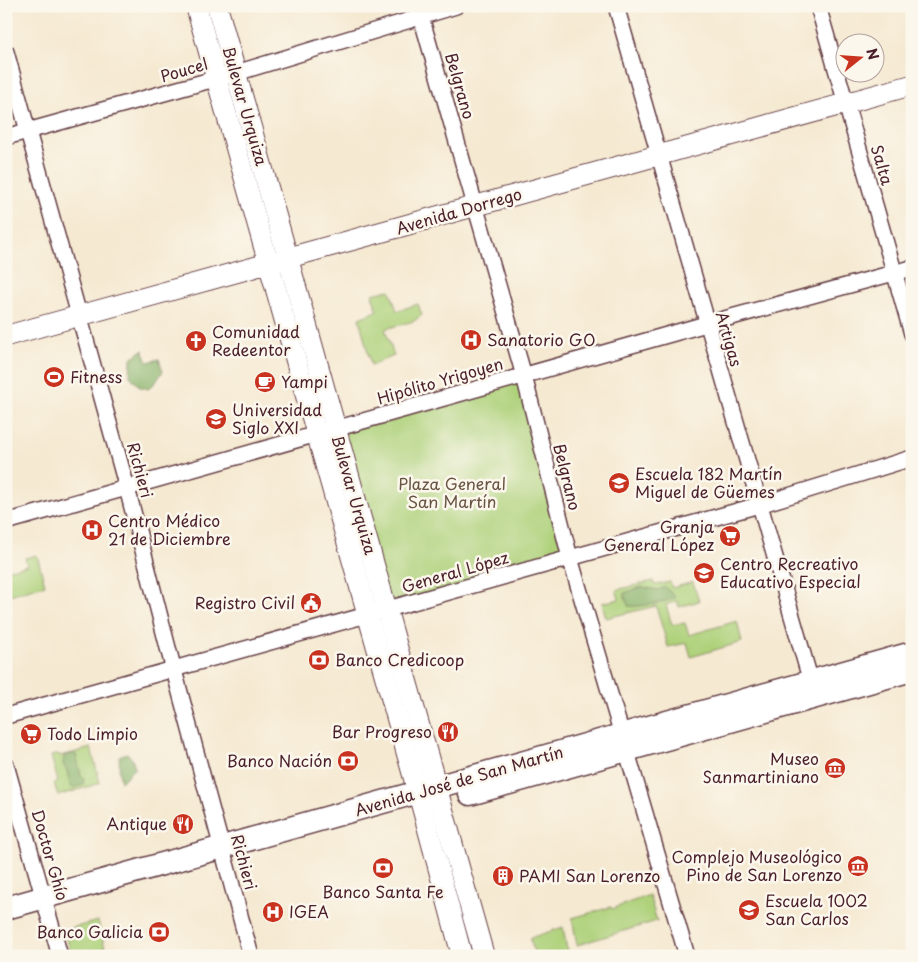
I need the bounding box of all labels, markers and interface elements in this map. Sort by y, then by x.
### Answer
north arrow [836,32,886,82]
street label: Bulevar Urquiza [217,43,275,168]
text: N [861,46,885,62]
street label: Belgrano [440,50,482,122]
street label: Poucel [157,51,210,87]
street label: Salta [866,142,900,188]
street label: Avenida Dorrego [393,181,524,239]
street label: Artigas [711,308,749,369]
place label: Comunidad Redeentor [212,319,300,361]
place label: Sanatorio GO [487,327,596,351]
hospital icon: Sanatorio GO [459,328,483,352]
church icon: Comunidad Redeentor [184,329,208,353]
street label: Hipólito Yrigoyen [374,351,506,409]
place label: Fitness [70,364,122,388]
sports icon: Fitness [42,365,66,389]
place label: Yampi [281,369,328,393]
cafe icon: Yampi [253,370,277,394]
place label: Universidad Siglo XXI [232,397,322,439]
school or university icon: Universidad Siglo XXI [204,407,228,431]
street label: Bulevar Urquiza [326,432,384,557]
street label: Richieri [122,439,160,500]
street label: Belgrano [548,441,588,513]
place label: Escuela 182 Martín Miguel de Güemes [635,461,782,503]
park label: Plaza General San Martín [398,471,506,513]
school or university icon: Escuela 182 Martín Miguel de Güemes [607,471,631,495]
place label: Centro Médico 21 de Diciembre [108,508,231,550]
place label: Granja General López [604,514,714,556]
hospital icon: Centro Médico 21 de Diciembre [80,518,104,542]
supermarket icon: Granja General López [718,524,742,548]
street label: General López [398,544,511,598]
place label: Centro Recreativo Educativo Especial [720,551,861,593]
school or university icon: Centro Recreativo Educativo Especial [692,561,716,585]
place label: Registro Civil [195,590,295,614]
public building icon: Registro Civil [299,591,323,615]
place label: Banco Credicoop [335,647,464,671]
bank icon: Banco Credicoop [307,648,331,672]
place label: Bar Progreso [332,719,432,743]
restaurant icon: Bar Progreso [436,720,460,744]
place label: Todo Limpio [47,721,138,745]
supermarket icon: Todo Limpio [19,722,43,746]
street label: Avenida José de San Martín [352,739,566,821]
place label: Museo Sanmartiniano [703,746,819,788]
place label: Banco Nación [227,748,332,772]
bank icon: Banco Nación [336,749,360,773]
museum icon: Museo Sanmartiniano [823,756,847,780]
street label: Doctor Ghío [26,806,75,903]
place label: Antique [107,811,167,835]
restaurant icon: Antique [171,812,195,836]
street label: Richieri [226,831,264,892]
place label: Complejo Museológico Pino de San Lorenzo [672,844,842,886]
museum icon: Complejo Museológico Pino de San Lorenzo [846,854,870,878]
bank icon: Banco Santa Fe [371,856,395,880]
place label: PAMI San Lorenzo [519,863,660,887]
building icon: PAMI San Lorenzo [491,864,515,888]
place label: Banco Santa Fe [322,879,444,903]
place label: Escuela 1002 San Carlos [765,888,868,930]
school or university icon: Escuela 1002 San Carlos [737,898,761,922]
place label: IGEA [289,899,329,923]
hospital icon: IGEA [261,900,285,924]
place label: Banco Galicia [36,919,143,943]
bank icon: Banco Galicia [147,920,171,944]

